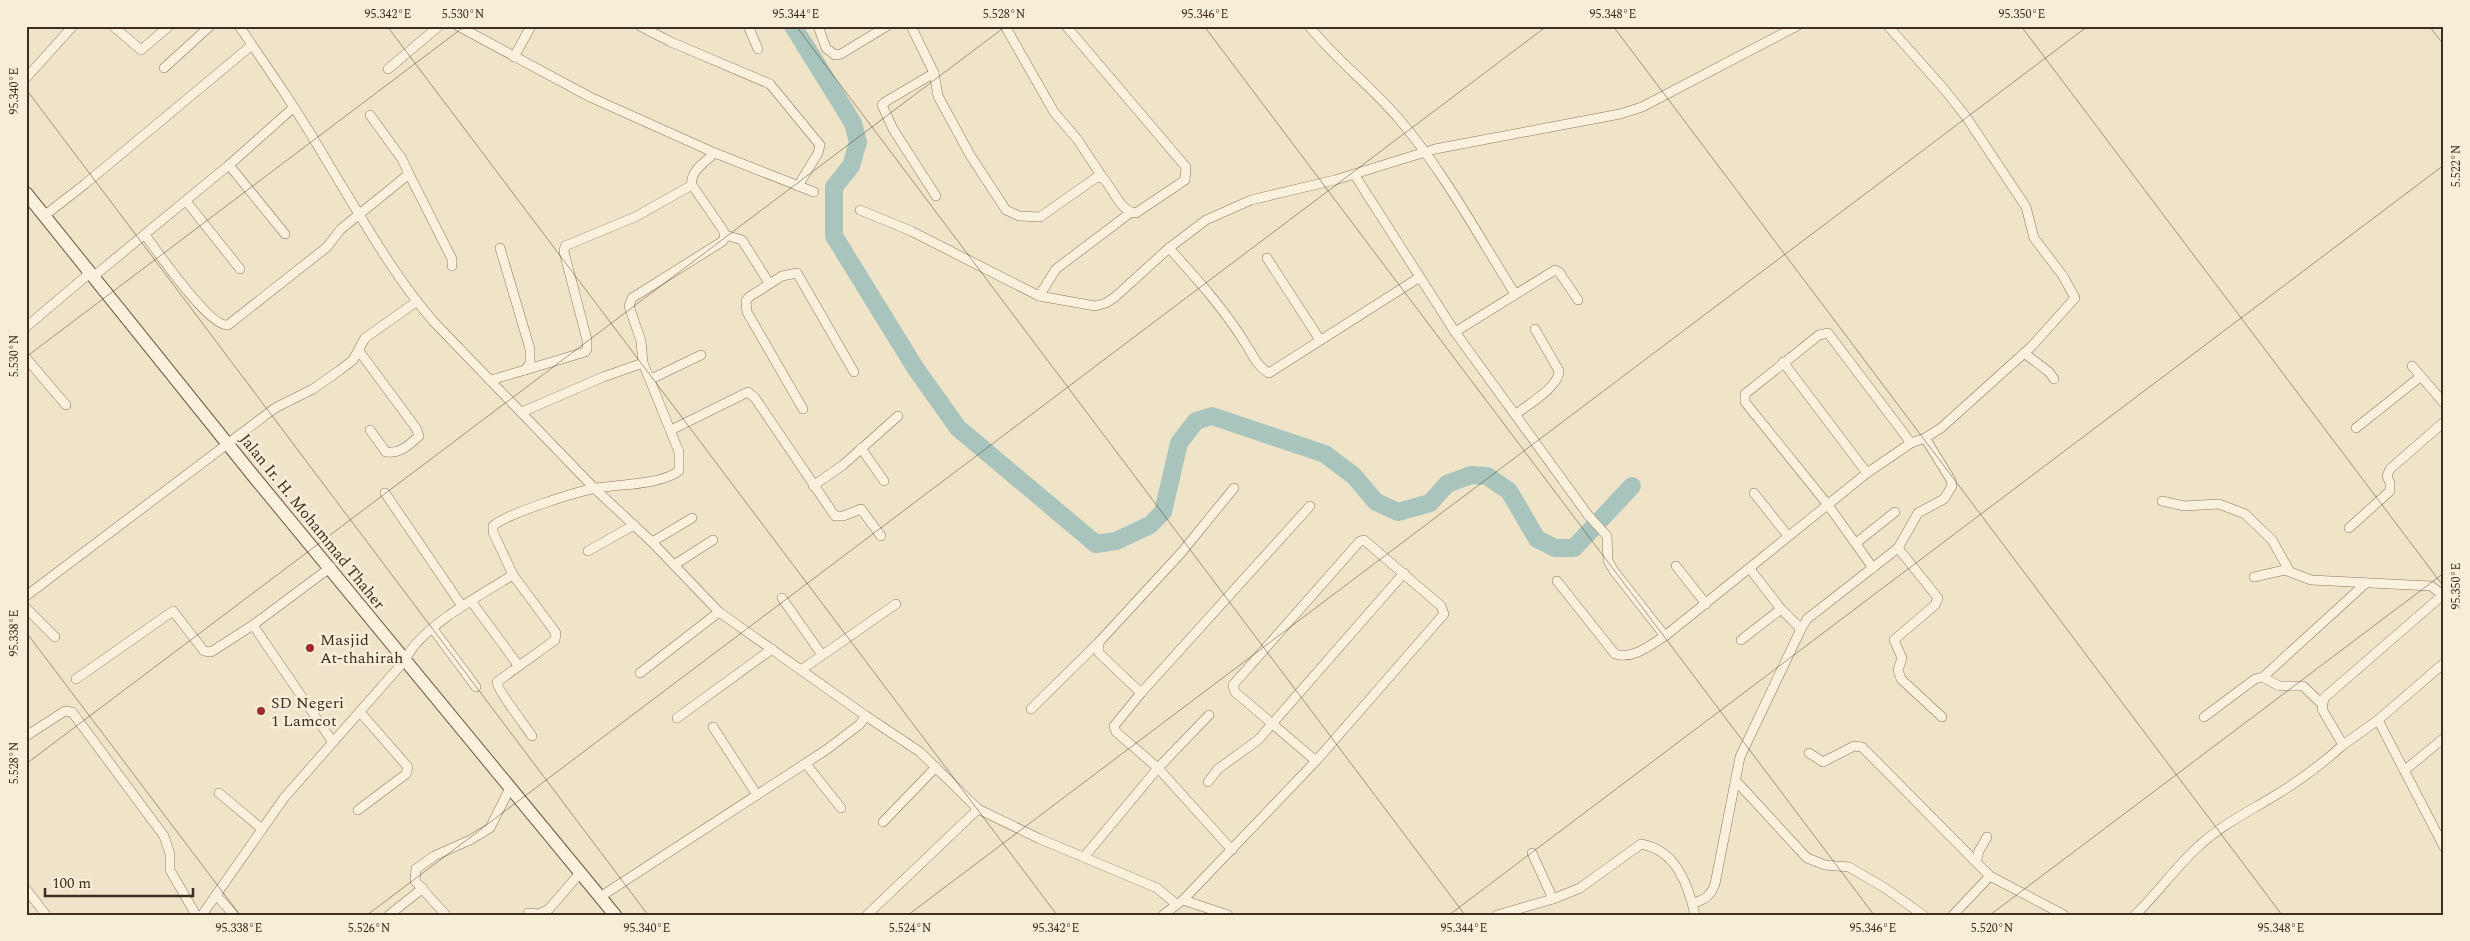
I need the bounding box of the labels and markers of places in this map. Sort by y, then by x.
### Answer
place label: Masjid At-thahirah [320,628,403,670]
marker: Masjid At-thahirah [304,642,316,654]
place label: SD Negeri 1 Lamcot [271,691,344,733]
marker: SD Negeri 1 Lamcot [255,705,267,717]

